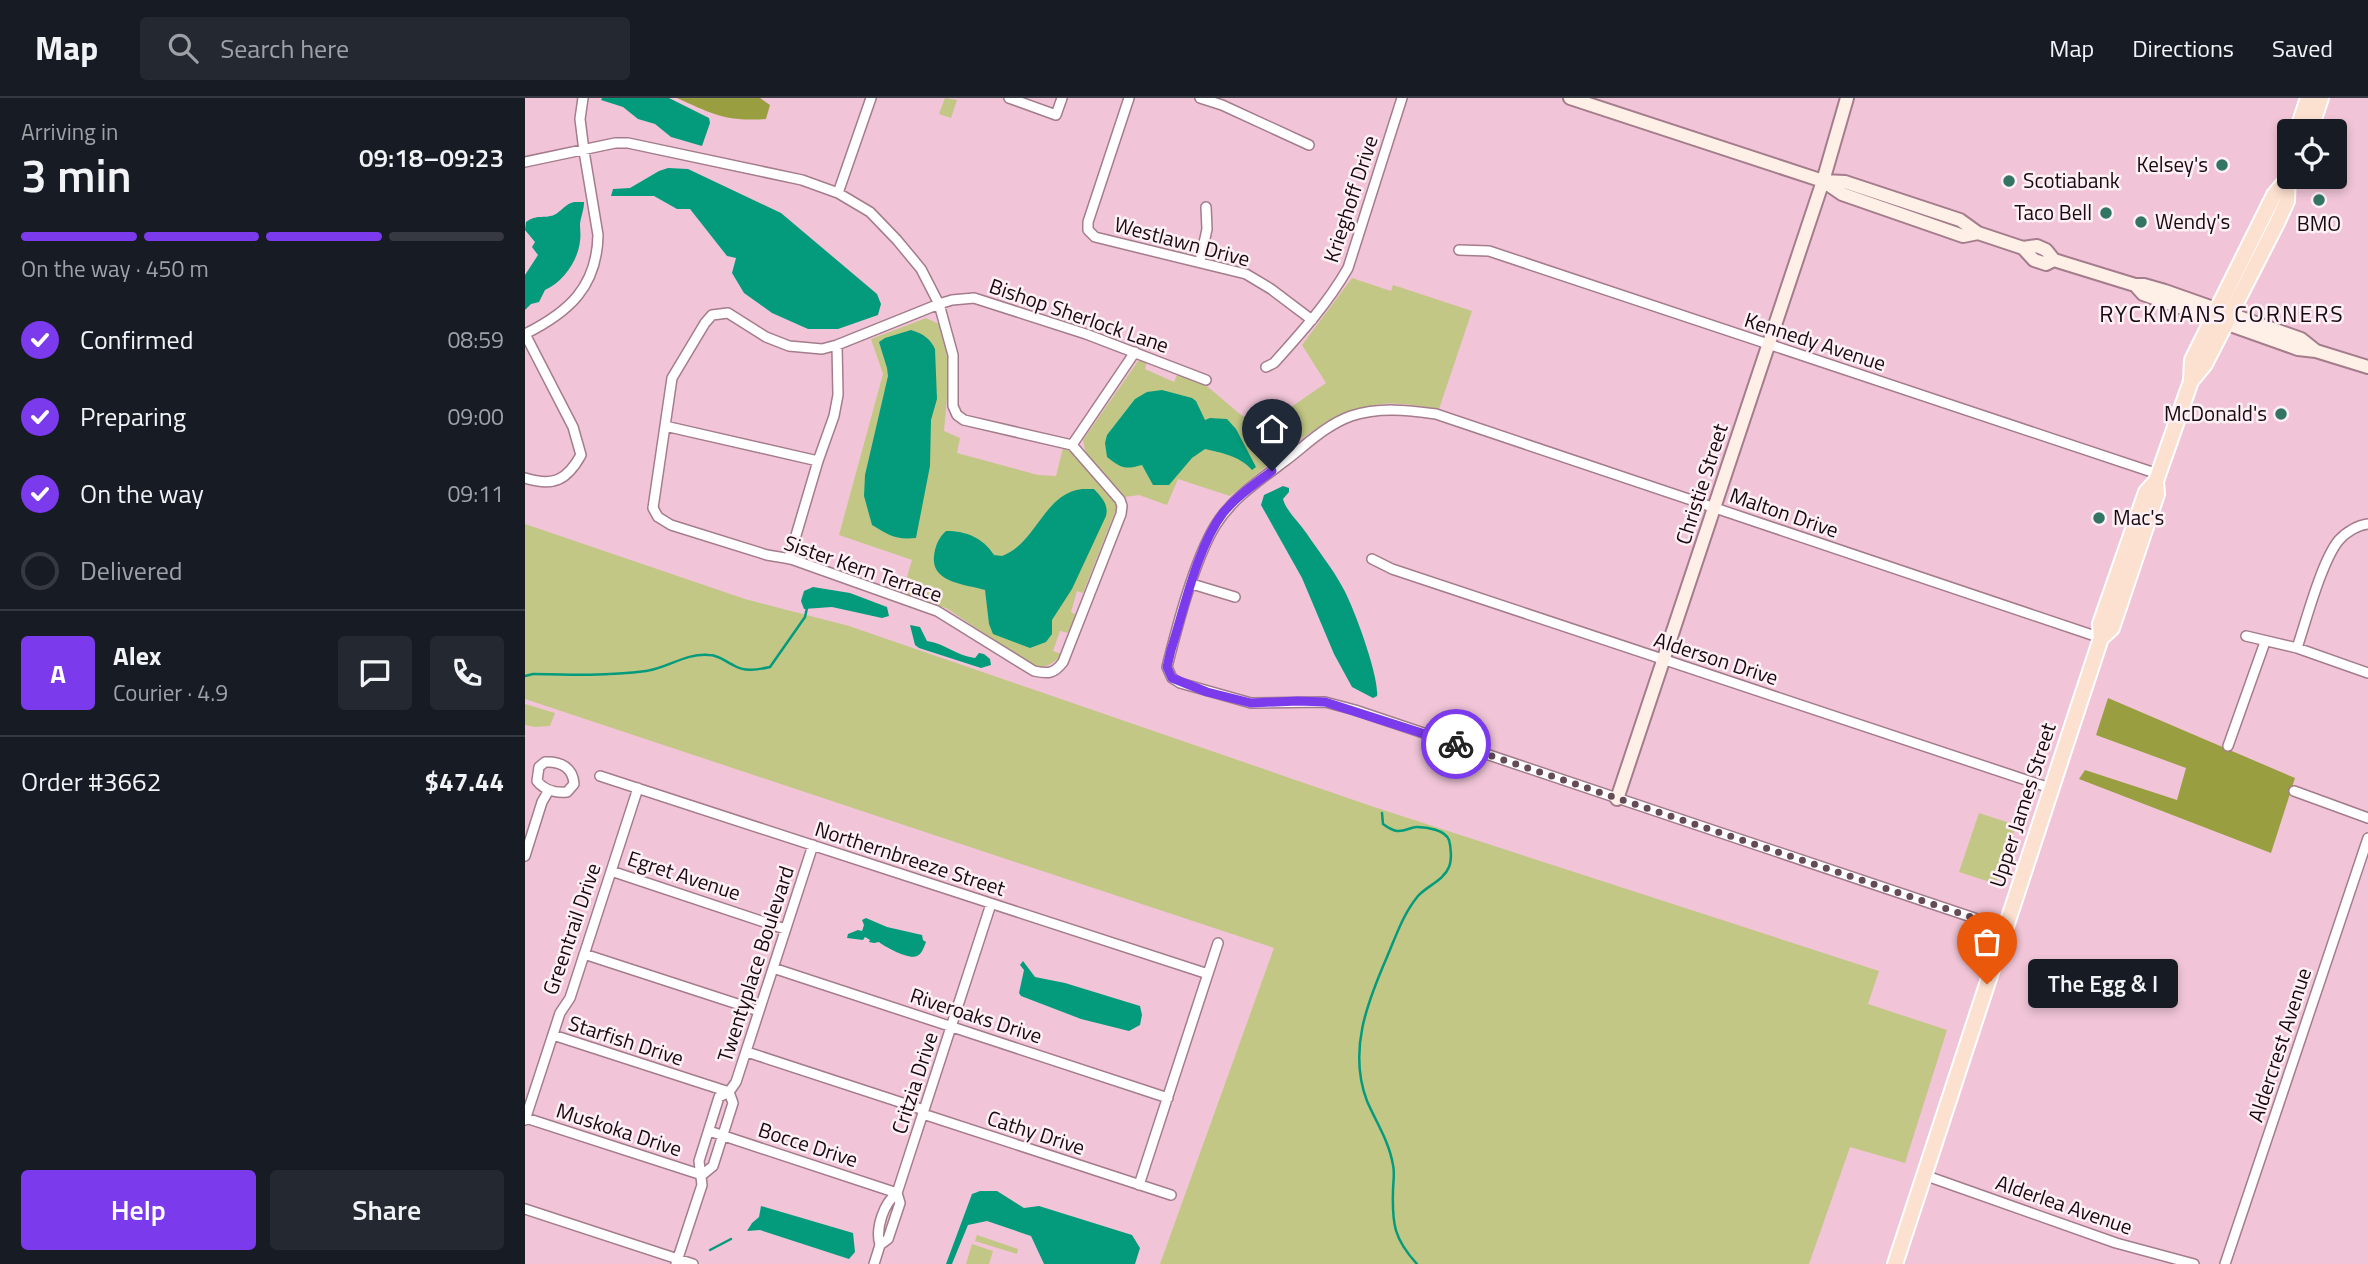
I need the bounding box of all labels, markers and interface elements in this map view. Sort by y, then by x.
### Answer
search box [140,17,630,80]
text: Map [35,23,98,73]
icon: search [164,29,202,67]
text: Search here [220,29,349,68]
text: Map [2049,30,2094,66]
text: Directions [2132,30,2234,66]
text: Saved [2272,30,2333,66]
text: Arriving in [21,114,118,149]
map controls [2277,119,2347,189]
button: locate [2277,119,2347,189]
street label: Krieghoff Drive [1314,131,1386,266]
text: 09:18–09:23 [359,138,504,177]
text: 3 min [21,140,132,210]
place label: Kelsey's [2137,148,2208,180]
marker: Kelsey's [2214,157,2230,173]
place label: Scotiabank [2023,164,2120,196]
marker: Scotiabank [2001,173,2017,189]
marker: BMO [2311,192,2327,208]
place label: Taco Bell [2014,196,2092,228]
marker: Taco Bell [2098,205,2114,221]
place label: Wendy's [2155,205,2230,237]
place label: BMO [2297,207,2341,239]
street label: Westlawn Drive [1111,208,1254,274]
marker: Wendy's [2133,214,2149,230]
text: On the way · 450 m [21,251,209,286]
street label: Bishop Sherlock Lane [985,269,1173,361]
district label: RYCKMANS CORNERS [2099,296,2345,331]
street label: Kennedy Avenue [1740,303,1890,379]
text: Confirmed [80,320,194,359]
icon: check [21,321,59,359]
text: 08:59 [447,322,504,357]
text: Preparing [80,397,186,436]
place label: McDonald's [2164,397,2267,429]
icon: check [21,398,59,436]
text: 09:00 [447,399,504,434]
pin [1242,399,1302,471]
marker: McDonald's [2273,406,2289,422]
icon: home [1253,410,1291,448]
street label: Christie Street [1666,418,1736,548]
text: On the way [80,474,204,513]
icon: check [21,475,59,513]
text: 09:11 [447,476,504,511]
street label: Malton Drive [1726,478,1843,546]
place label: Mac's [2113,501,2164,533]
marker: Mac's [2091,510,2107,526]
street label: Sister Kern Terrace [780,526,947,610]
text: Delivered [80,551,183,590]
street label: Alderson Drive [1650,623,1783,693]
text: Alex [113,636,161,675]
button: chat [338,636,412,710]
button: phone [430,636,504,710]
text: A [50,654,66,693]
text: Courier · 4.9 [113,675,228,710]
courier [1421,709,1491,779]
street label: Upper James Street [1980,718,2064,891]
icon: bike [1437,725,1475,763]
text: Order #3662 [21,762,161,801]
text: $47.44 [425,762,504,801]
street label: Northernbreeze Street [811,812,1010,904]
street label: Egret Avenue [624,842,745,908]
street label: Greentrail Drive [534,858,609,999]
street label: Twentyplace Boulevard [708,861,802,1066]
pin [1957,912,2017,984]
icon: bag [1968,923,2006,961]
callout: The Egg & I [2029,960,2179,1008]
street label: Aldercrest Avenue [2239,963,2319,1126]
text: The Egg & I [2048,966,2158,1001]
street label: Riveroaks Drive [906,979,1046,1051]
street label: Starfish Drive [565,1006,688,1074]
street label: Critzia Drive [882,1027,946,1138]
street label: Muskoka Drive [552,1094,686,1164]
street label: Cathy Drive [983,1101,1089,1163]
street label: Bocce Drive [754,1113,862,1175]
street label: Alderlea Avenue [1992,1166,2137,1242]
button: Help [21,1170,256,1250]
button: Share [270,1170,504,1250]

